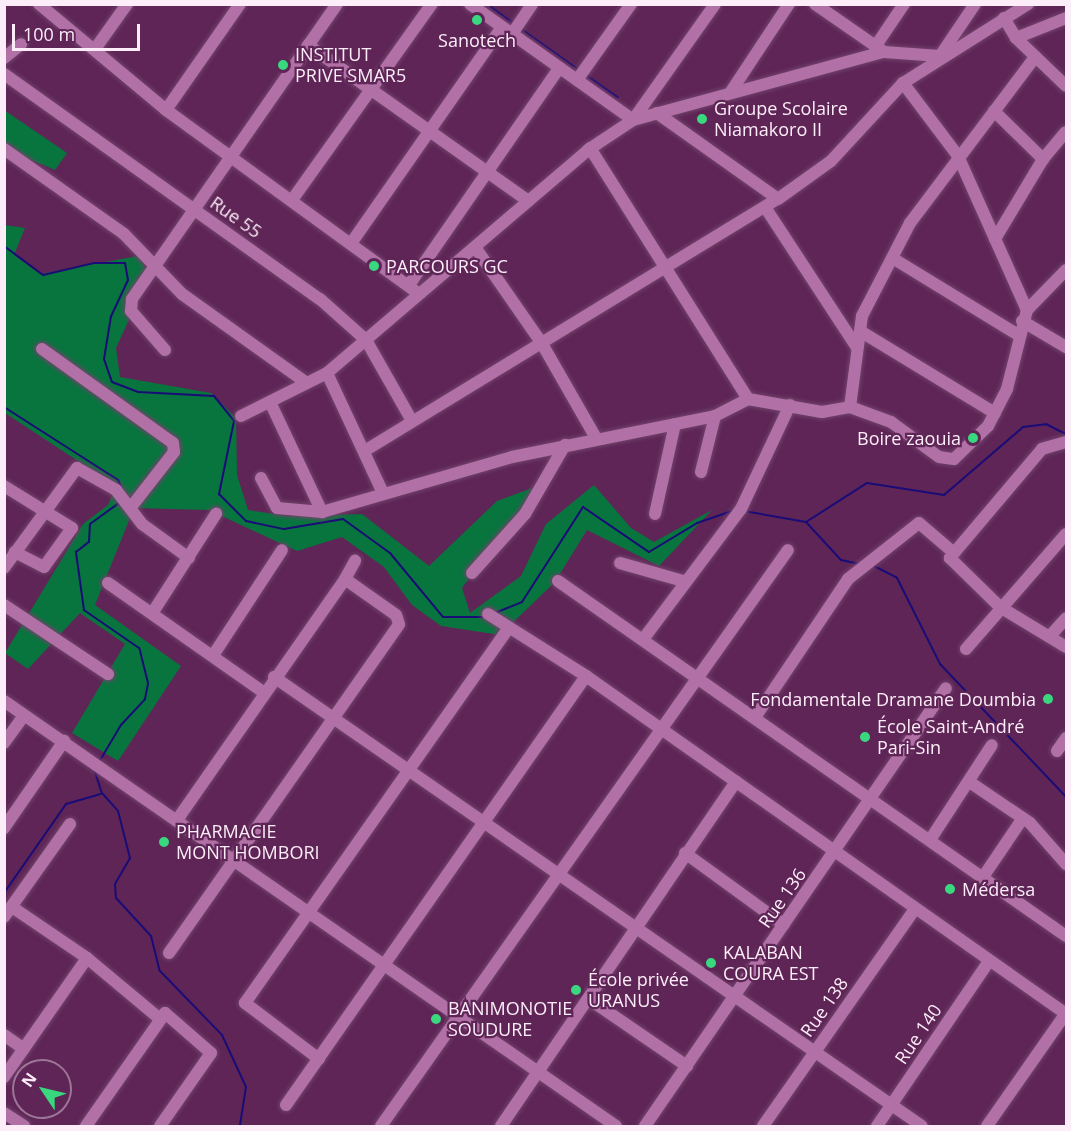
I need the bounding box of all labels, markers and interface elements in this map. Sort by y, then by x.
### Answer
scale bar [15,12,142,50]
marker: Sanotech [470,13,484,27]
text: 100 m [23,22,75,46]
place label: Sanotech [438,29,516,51]
place label: INSTITUT PRIVE SMAR5 [295,44,406,86]
marker: INSTITUT PRIVE SMAR5 [276,58,290,72]
place label: Groupe Scolaire Niamakoro II [714,98,848,140]
marker: Groupe Scolaire Niamakoro II [695,112,709,126]
street label: Rue 55 [206,192,266,242]
place label: PARCOURS GC [386,255,508,277]
marker: PARCOURS GC [367,259,381,273]
place label: Boire zaouia [857,427,961,449]
marker: Boire zaouia [966,431,980,445]
place label: Fondamentale Dramane Doumbia [750,688,1036,710]
marker: Fondamentale Dramane Doumbia [1041,692,1055,706]
place label: École Saint-André Pari-Sin [877,716,1024,758]
marker: École Saint-André Pari-Sin [858,730,872,744]
place label: PHARMACIE MONT HOMBORI [176,821,320,864]
marker: PHARMACIE MONT HOMBORI [157,835,171,849]
street label: Rue 136 [754,864,810,932]
place label: Médersa [962,878,1035,900]
marker: Médersa [943,882,957,896]
place label: KALABAN COURA EST [723,942,818,984]
marker: KALABAN COURA EST [704,956,718,970]
place label: École privée URANUS [588,969,689,1012]
street label: Rue 138 [796,973,852,1041]
marker: École privée URANUS [569,983,583,997]
place label: BANIMONOTIE SOUDURE [448,998,572,1040]
street label: Rue 140 [890,1000,946,1068]
marker: BANIMONOTIE SOUDURE [429,1012,443,1026]
north arrow [12,1059,72,1119]
text: N [16,1068,42,1091]

